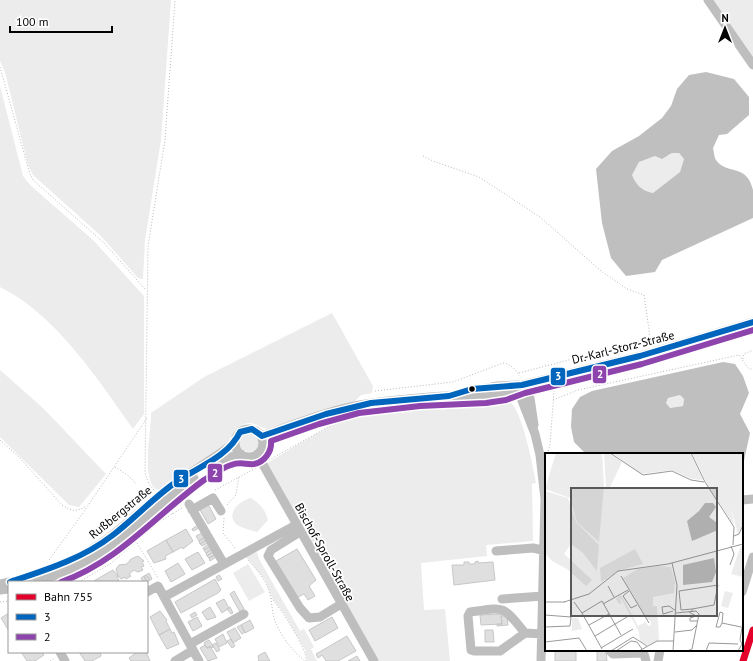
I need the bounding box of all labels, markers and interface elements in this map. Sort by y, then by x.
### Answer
scale bar [10,8,112,34]
north arrow [705,8,745,48]
text: N [721,11,729,25]
text: 100 m [16,14,49,29]
street label: Dr.-Karl-Storz-Straße [570,327,676,367]
line badge: 2 [592,365,607,384]
line badge: 3 [550,367,566,386]
text: 2 [597,367,603,381]
text: 3 [555,369,561,383]
unlabelled marker [467,384,477,394]
inset map [545,453,743,651]
line badge: 2 [207,463,223,483]
text: 2 [212,466,218,480]
line badge: 3 [173,469,189,488]
text: 3 [178,472,184,486]
street label: Rußbergstraße [86,482,154,542]
street label: Bischof-Sproll-Straße [292,500,358,604]
legend [8,581,148,653]
text: Bahn 755 [44,589,93,604]
text: 3 [44,609,51,624]
text: 2 [44,629,51,644]

